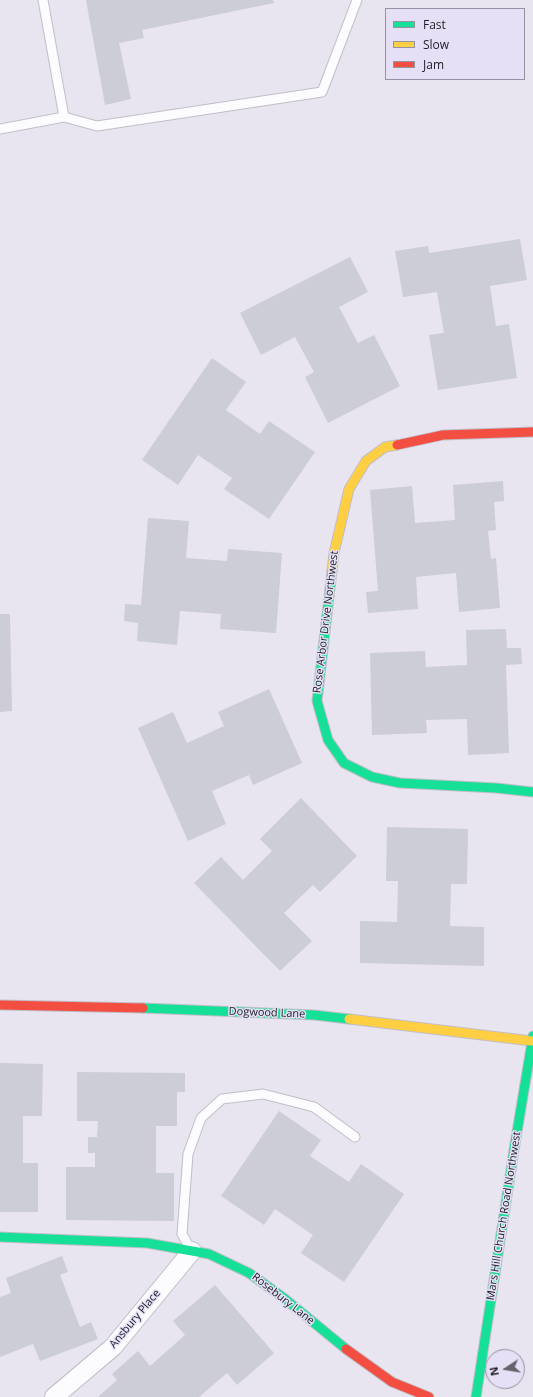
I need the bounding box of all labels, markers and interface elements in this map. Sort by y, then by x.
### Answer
legend [385,8,525,80]
text: Fast [423,16,446,33]
text: Slow [423,36,449,53]
text: Jam [423,56,444,73]
street label: Rose Arbor Drive Northwest [311,550,341,694]
street label: Dogwood Lane [228,1005,306,1021]
street label: Mars Hill Church Road Northwest [484,1131,524,1301]
street label: Rosebury Lane [249,1270,317,1328]
street label: Ansbury Place [107,1287,163,1351]
north arrow [485,1349,525,1389]
text: N [485,1365,502,1377]

